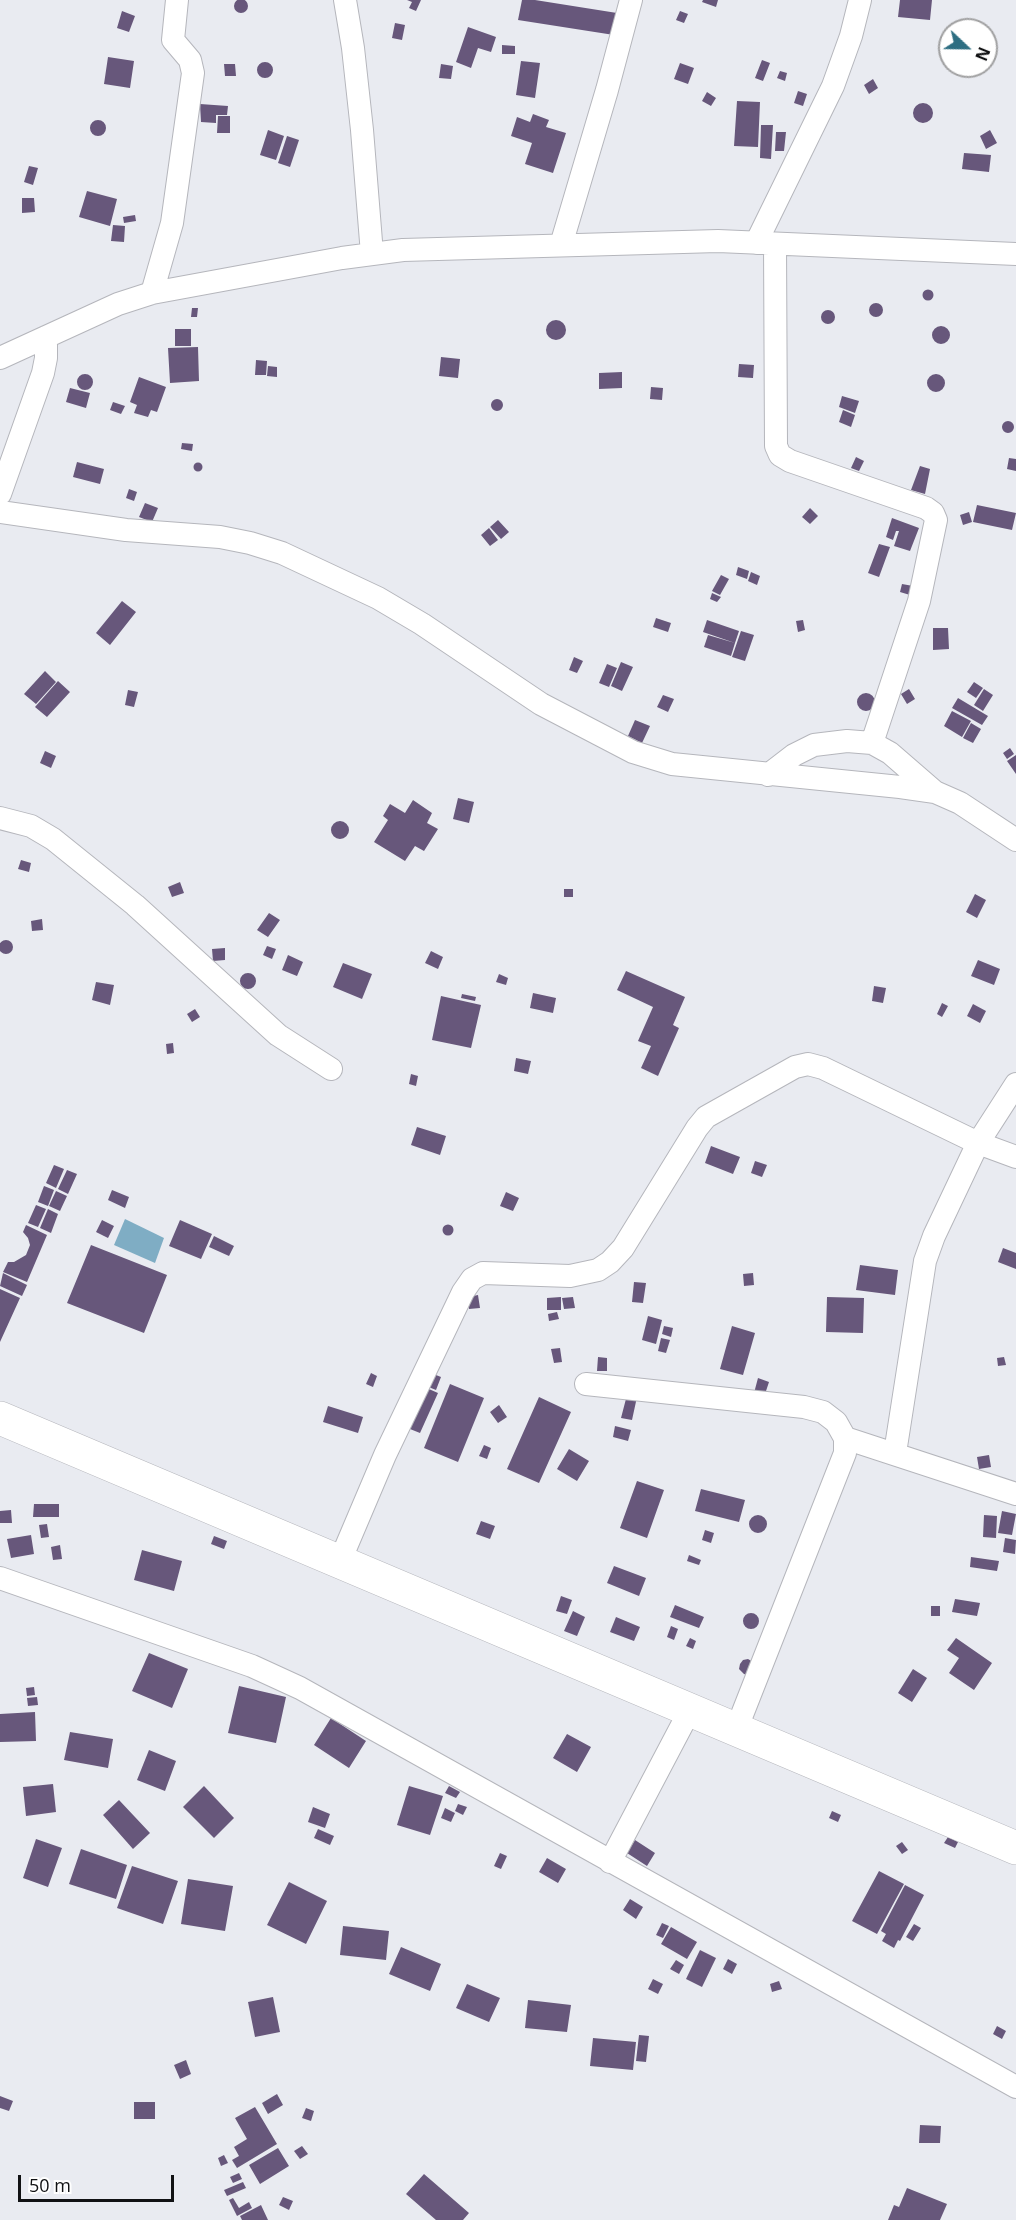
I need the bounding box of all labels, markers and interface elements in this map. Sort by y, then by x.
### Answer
north arrow [938,18,998,78]
text: N [970,44,995,64]
scale bar [21,2163,177,2201]
text: 50 m [29,2173,71,2197]

